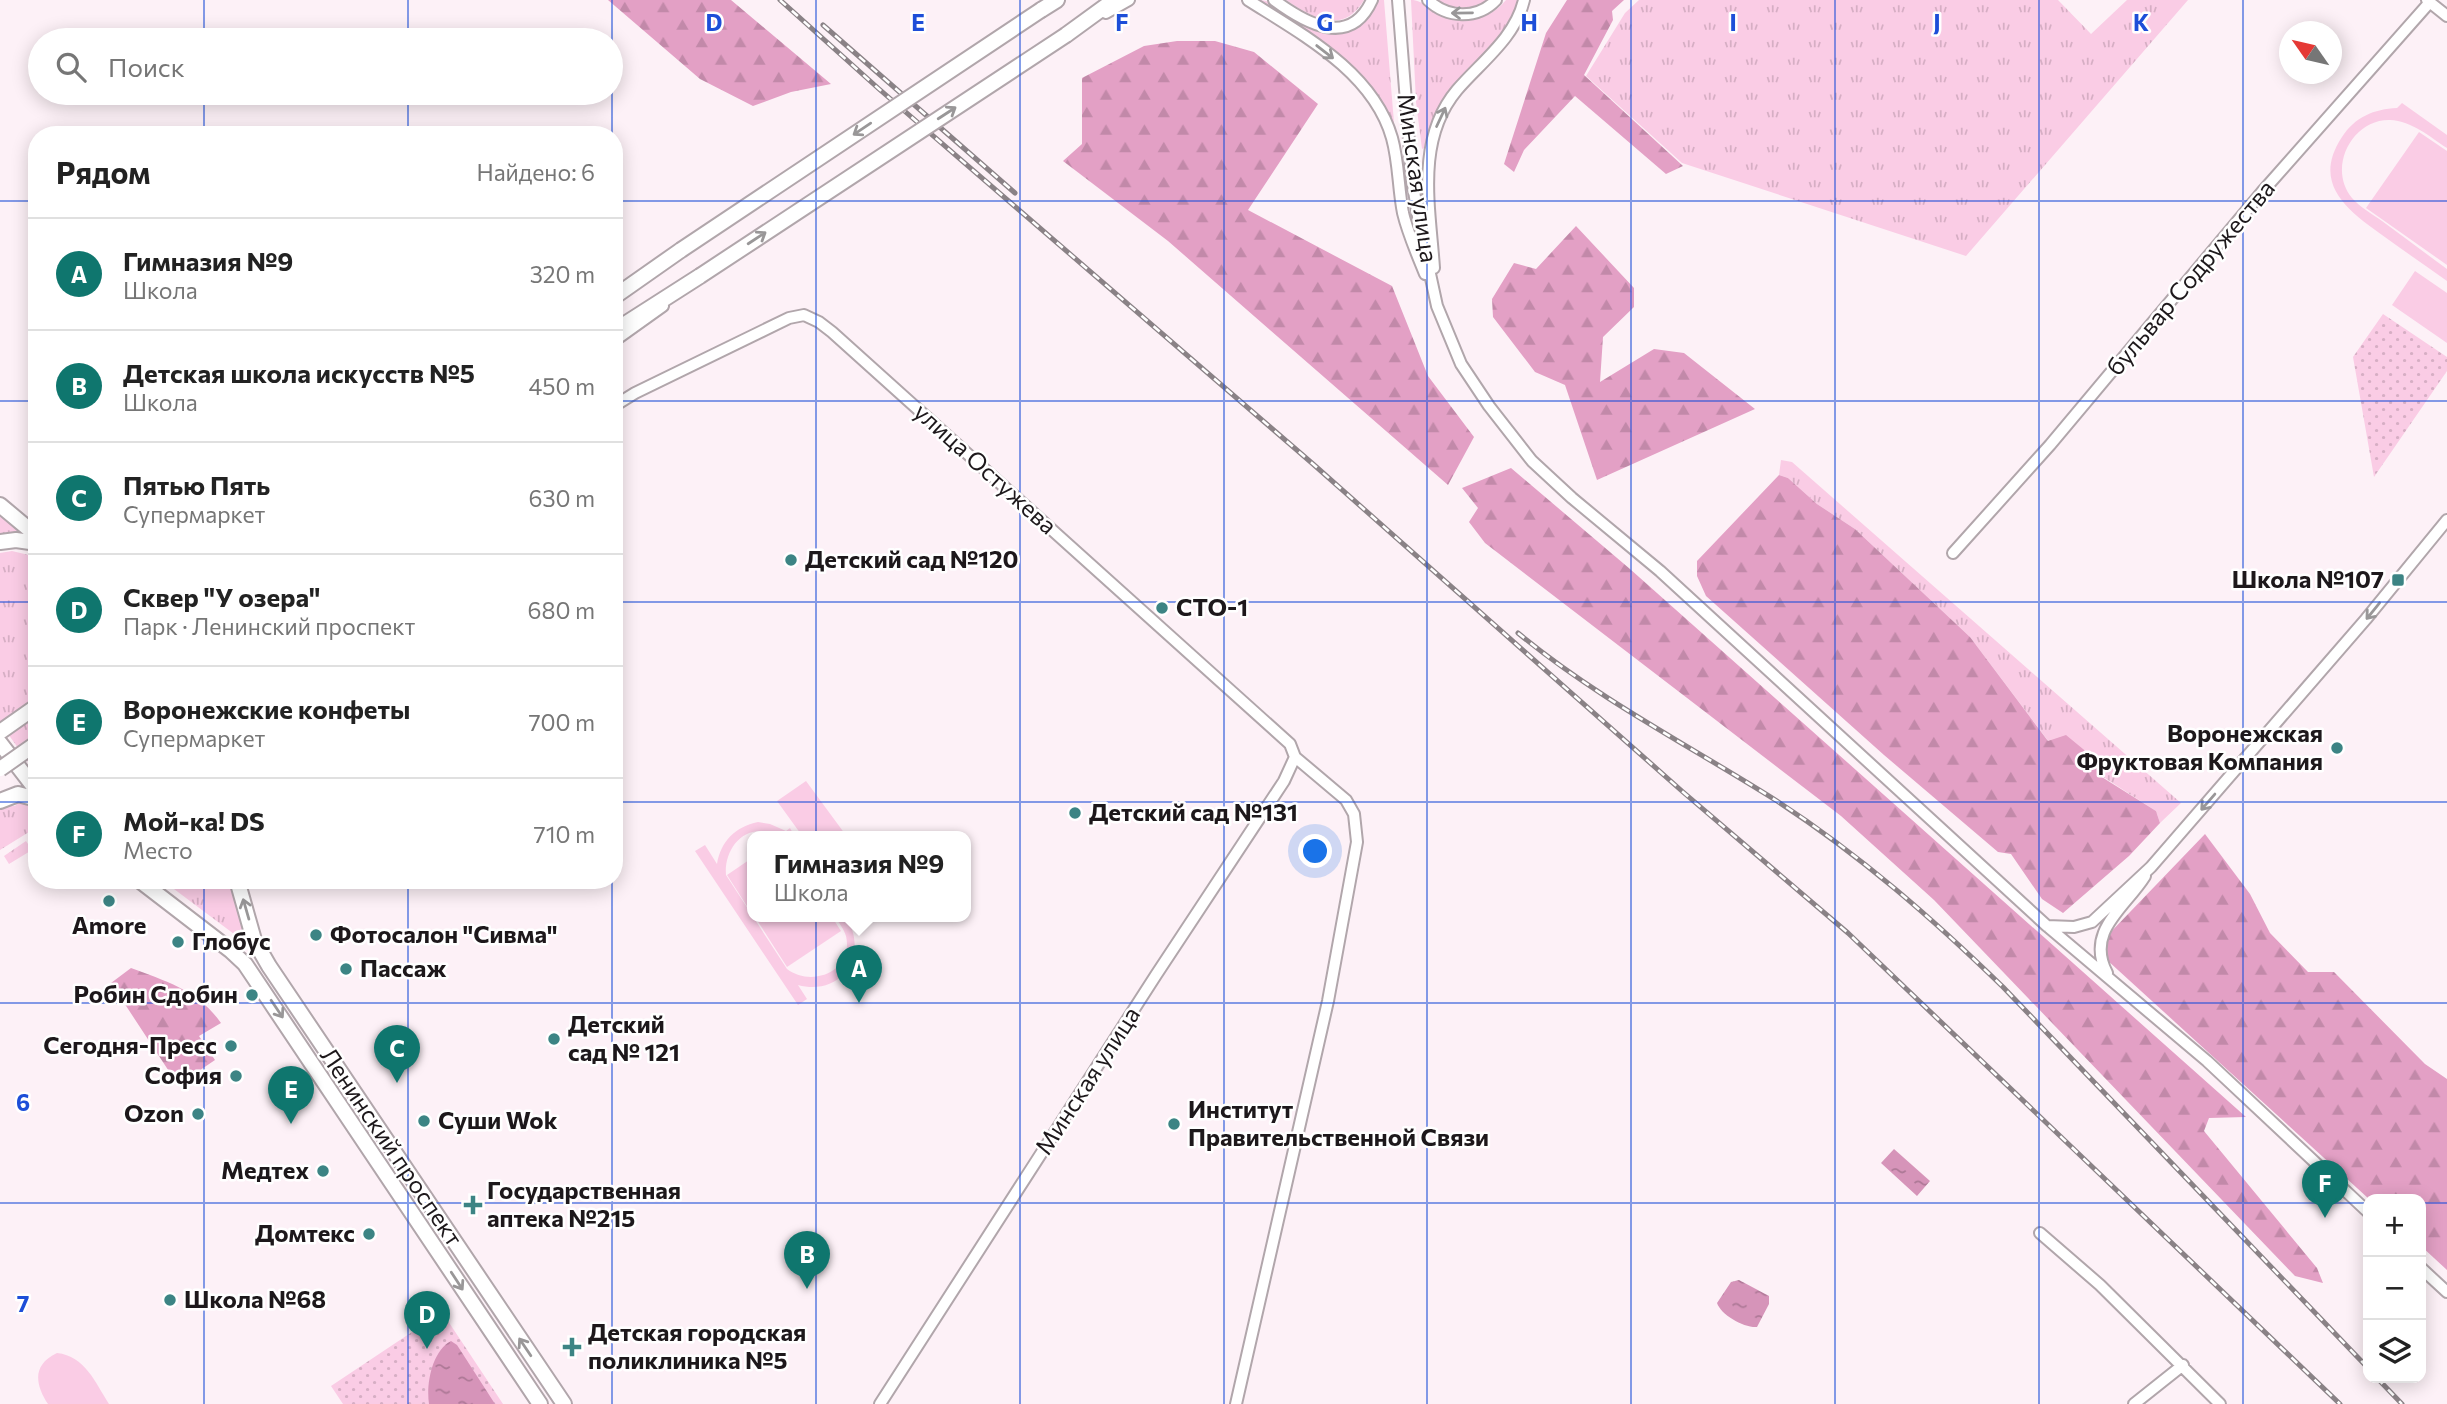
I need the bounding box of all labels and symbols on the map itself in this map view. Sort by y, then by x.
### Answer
one-way arrow [1451,6,1474,20]
text: D [706,8,723,36]
text: E [911,8,925,36]
text: F [1115,8,1129,36]
text: G [1317,8,1333,36]
text: H [1520,8,1538,36]
text: I [1729,8,1737,36]
text: J [1933,8,1941,36]
text: K [2133,8,2149,36]
north arrow [2279,21,2342,84]
one-way arrow [1315,45,1334,60]
street label: Минская улица [1392,91,1445,264]
one-way arrow [937,106,956,121]
one-way arrow [1435,107,1448,128]
one-way arrow [853,122,872,137]
street label: бульвар Содружества [2100,173,2280,381]
one-way arrow [747,231,766,246]
street label: улица Остужева [909,396,1063,539]
place label: Детский сад №120 [805,544,1019,573]
marker: Детский сад №120 [783,552,799,568]
place label: Школа №107 [2232,564,2384,593]
marker: Школа №107 [2390,572,2406,588]
place label: СТО-1 [1176,592,1248,621]
marker: СТО-1 [1154,600,1170,616]
one-way arrow [2365,602,2380,620]
place label: Воронежская Фруктовая Компания [2076,718,2323,775]
marker: Воронежская Фруктовая Компания [2329,740,2345,756]
one-way arrow [2200,793,2216,811]
place label: Детский сад №131 [1089,797,1298,826]
marker: Детский сад №131 [1067,805,1083,821]
your location [1298,834,1332,868]
marker: Amore [101,893,117,909]
one-way arrow [238,898,251,920]
place label: Amore [72,910,146,939]
place label: Фотосалон "Сивма" [330,919,558,948]
place label: Глобус [192,926,271,955]
marker: Фотосалон "Сивма" [308,927,324,943]
marker: Глобус [170,934,186,950]
pin: A [836,945,882,1003]
place label: Пассаж [360,953,447,982]
marker: Пассаж [338,961,354,977]
place label: Робин Сдобин [74,979,238,1008]
marker: Робин Сдобин [244,987,260,1003]
one-way arrow [270,999,284,1018]
street label: Минская улица [1028,1001,1145,1160]
place label: Детский сад № 121 [568,1009,680,1066]
pin: C [374,1025,420,1083]
place label: Сегодня-Пресс [43,1030,217,1059]
marker: Детский сад № 121 [546,1031,562,1047]
marker: Сегодня-Пресс [223,1038,239,1054]
street label: Ленинский проспект [315,1041,469,1251]
place label: София [145,1060,222,1089]
pin: E [268,1066,314,1124]
marker: София [228,1068,244,1084]
text: 6 [16,1088,30,1116]
place label: Институт Правительственной Связи [1188,1094,1489,1151]
place label: Ozon [124,1098,184,1127]
place label: Суши Wok [438,1105,558,1134]
marker: Ozon [190,1106,206,1122]
marker: Суши Wok [416,1113,432,1129]
marker: Институт Правительственной Связи [1166,1116,1182,1132]
place label: Медтех [221,1155,309,1184]
pin: F [2302,1160,2348,1218]
marker: Медтех [315,1163,331,1179]
place label: Государственная аптека №215 [487,1175,681,1232]
marker: Государственная аптека №215 [465,1197,481,1213]
place label: Домтекс [255,1218,355,1247]
marker: Домтекс [361,1226,377,1242]
pin: B [784,1231,830,1289]
one-way arrow [450,1270,464,1290]
place label: Школа №68 [184,1284,326,1313]
text: 7 [17,1289,29,1317]
pin: D [404,1291,450,1349]
marker: Школа №68 [162,1292,178,1308]
place label: Детская городская поликлиника №5 [588,1317,806,1374]
marker: Детская городская поликлиника №5 [562,1337,582,1357]
one-way arrow [518,1338,532,1358]

